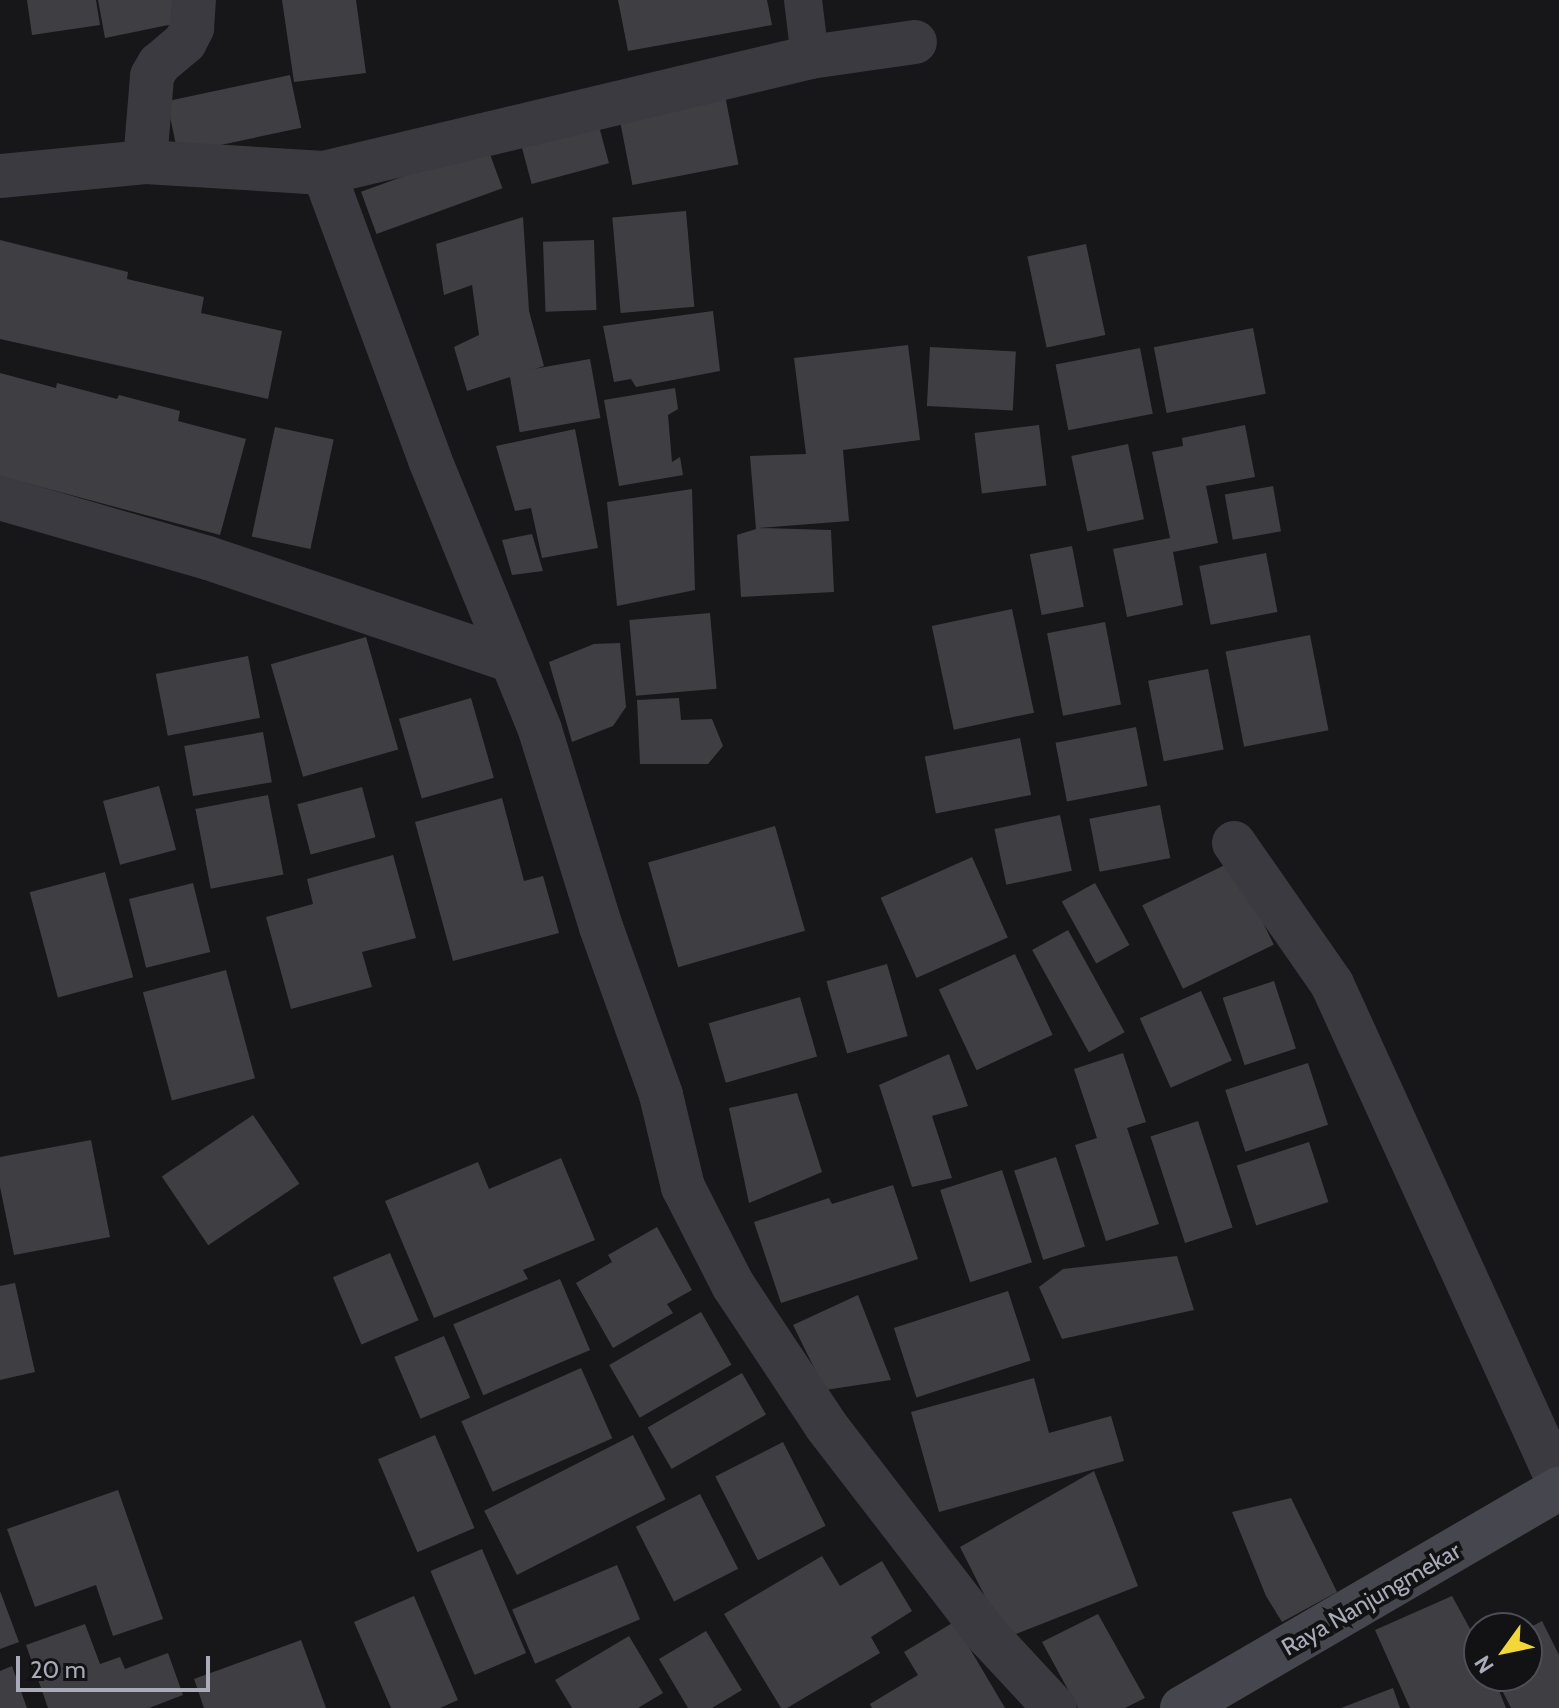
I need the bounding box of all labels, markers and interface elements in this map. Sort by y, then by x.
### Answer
street label: Raya Nanjungmekar [1276,1536,1466,1662]
north arrow [1463,1612,1543,1692]
scale bar [20,1640,214,1690]
text: N [1469,1650,1500,1678]
text: 20 m [30,1655,86,1684]

